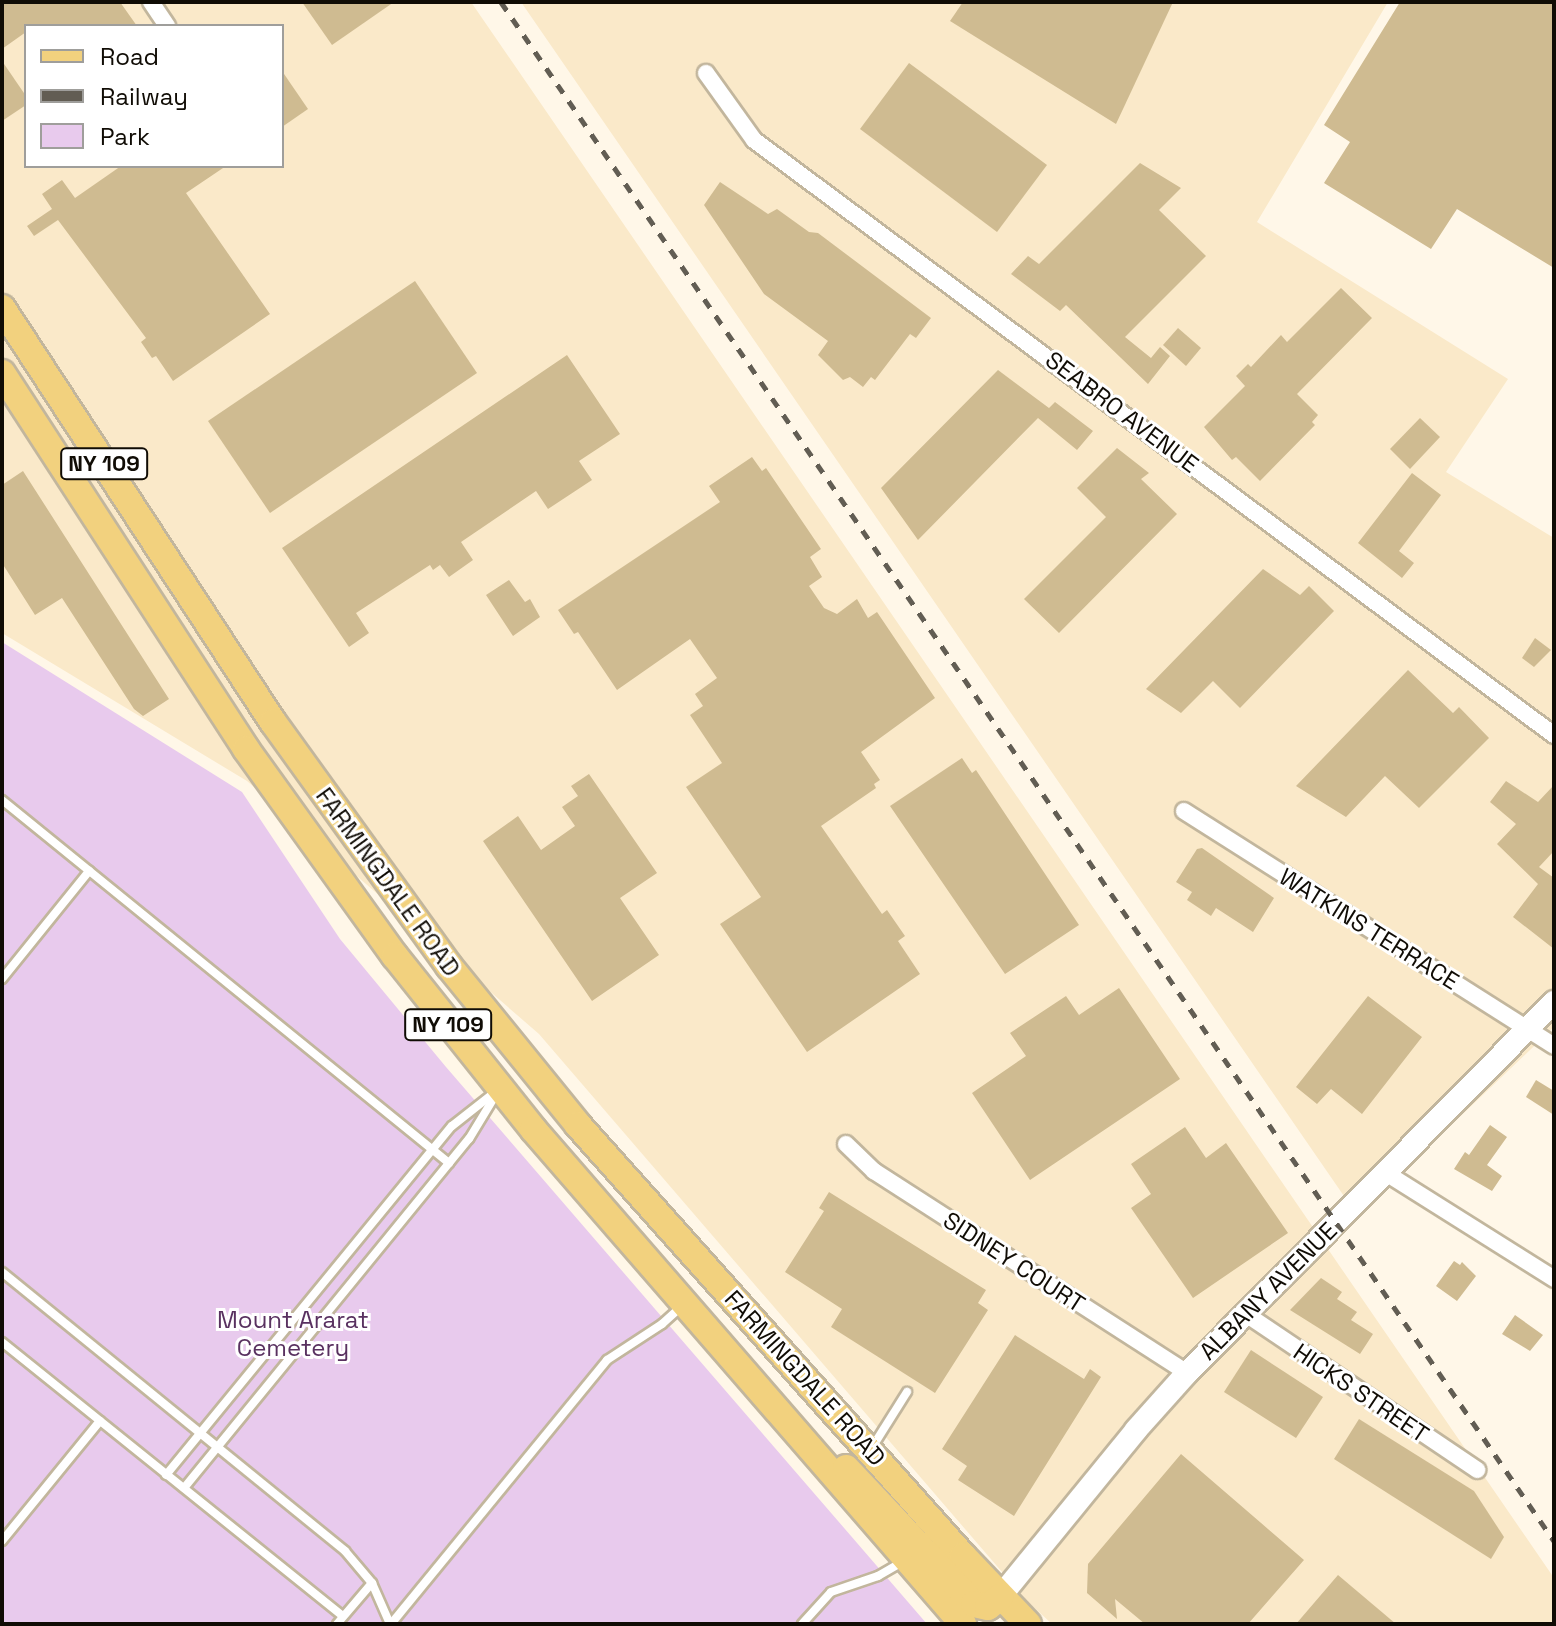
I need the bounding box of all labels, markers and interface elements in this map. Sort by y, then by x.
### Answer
legend [24,24,284,168]
text: Road [100,41,159,72]
text: Railway [100,81,188,112]
text: Park [100,121,150,152]
street label: SEABRO AVENUE [1040,345,1204,479]
road number: NY 109 [60,446,148,482]
street label: FARMINGDALE ROAD [310,782,466,982]
street label: WATKINS TERRACE [1274,862,1464,996]
road number: NY 109 [404,1007,492,1043]
street label: SIDNEY COURT [938,1205,1090,1319]
street label: ALBANY AVENUE [1193,1216,1343,1366]
street label: FARMINGDALE ROAD [719,1284,891,1472]
park label: Mount Ararat Cemetery [217,1306,369,1362]
street label: HICKS STREET [1288,1337,1434,1449]

